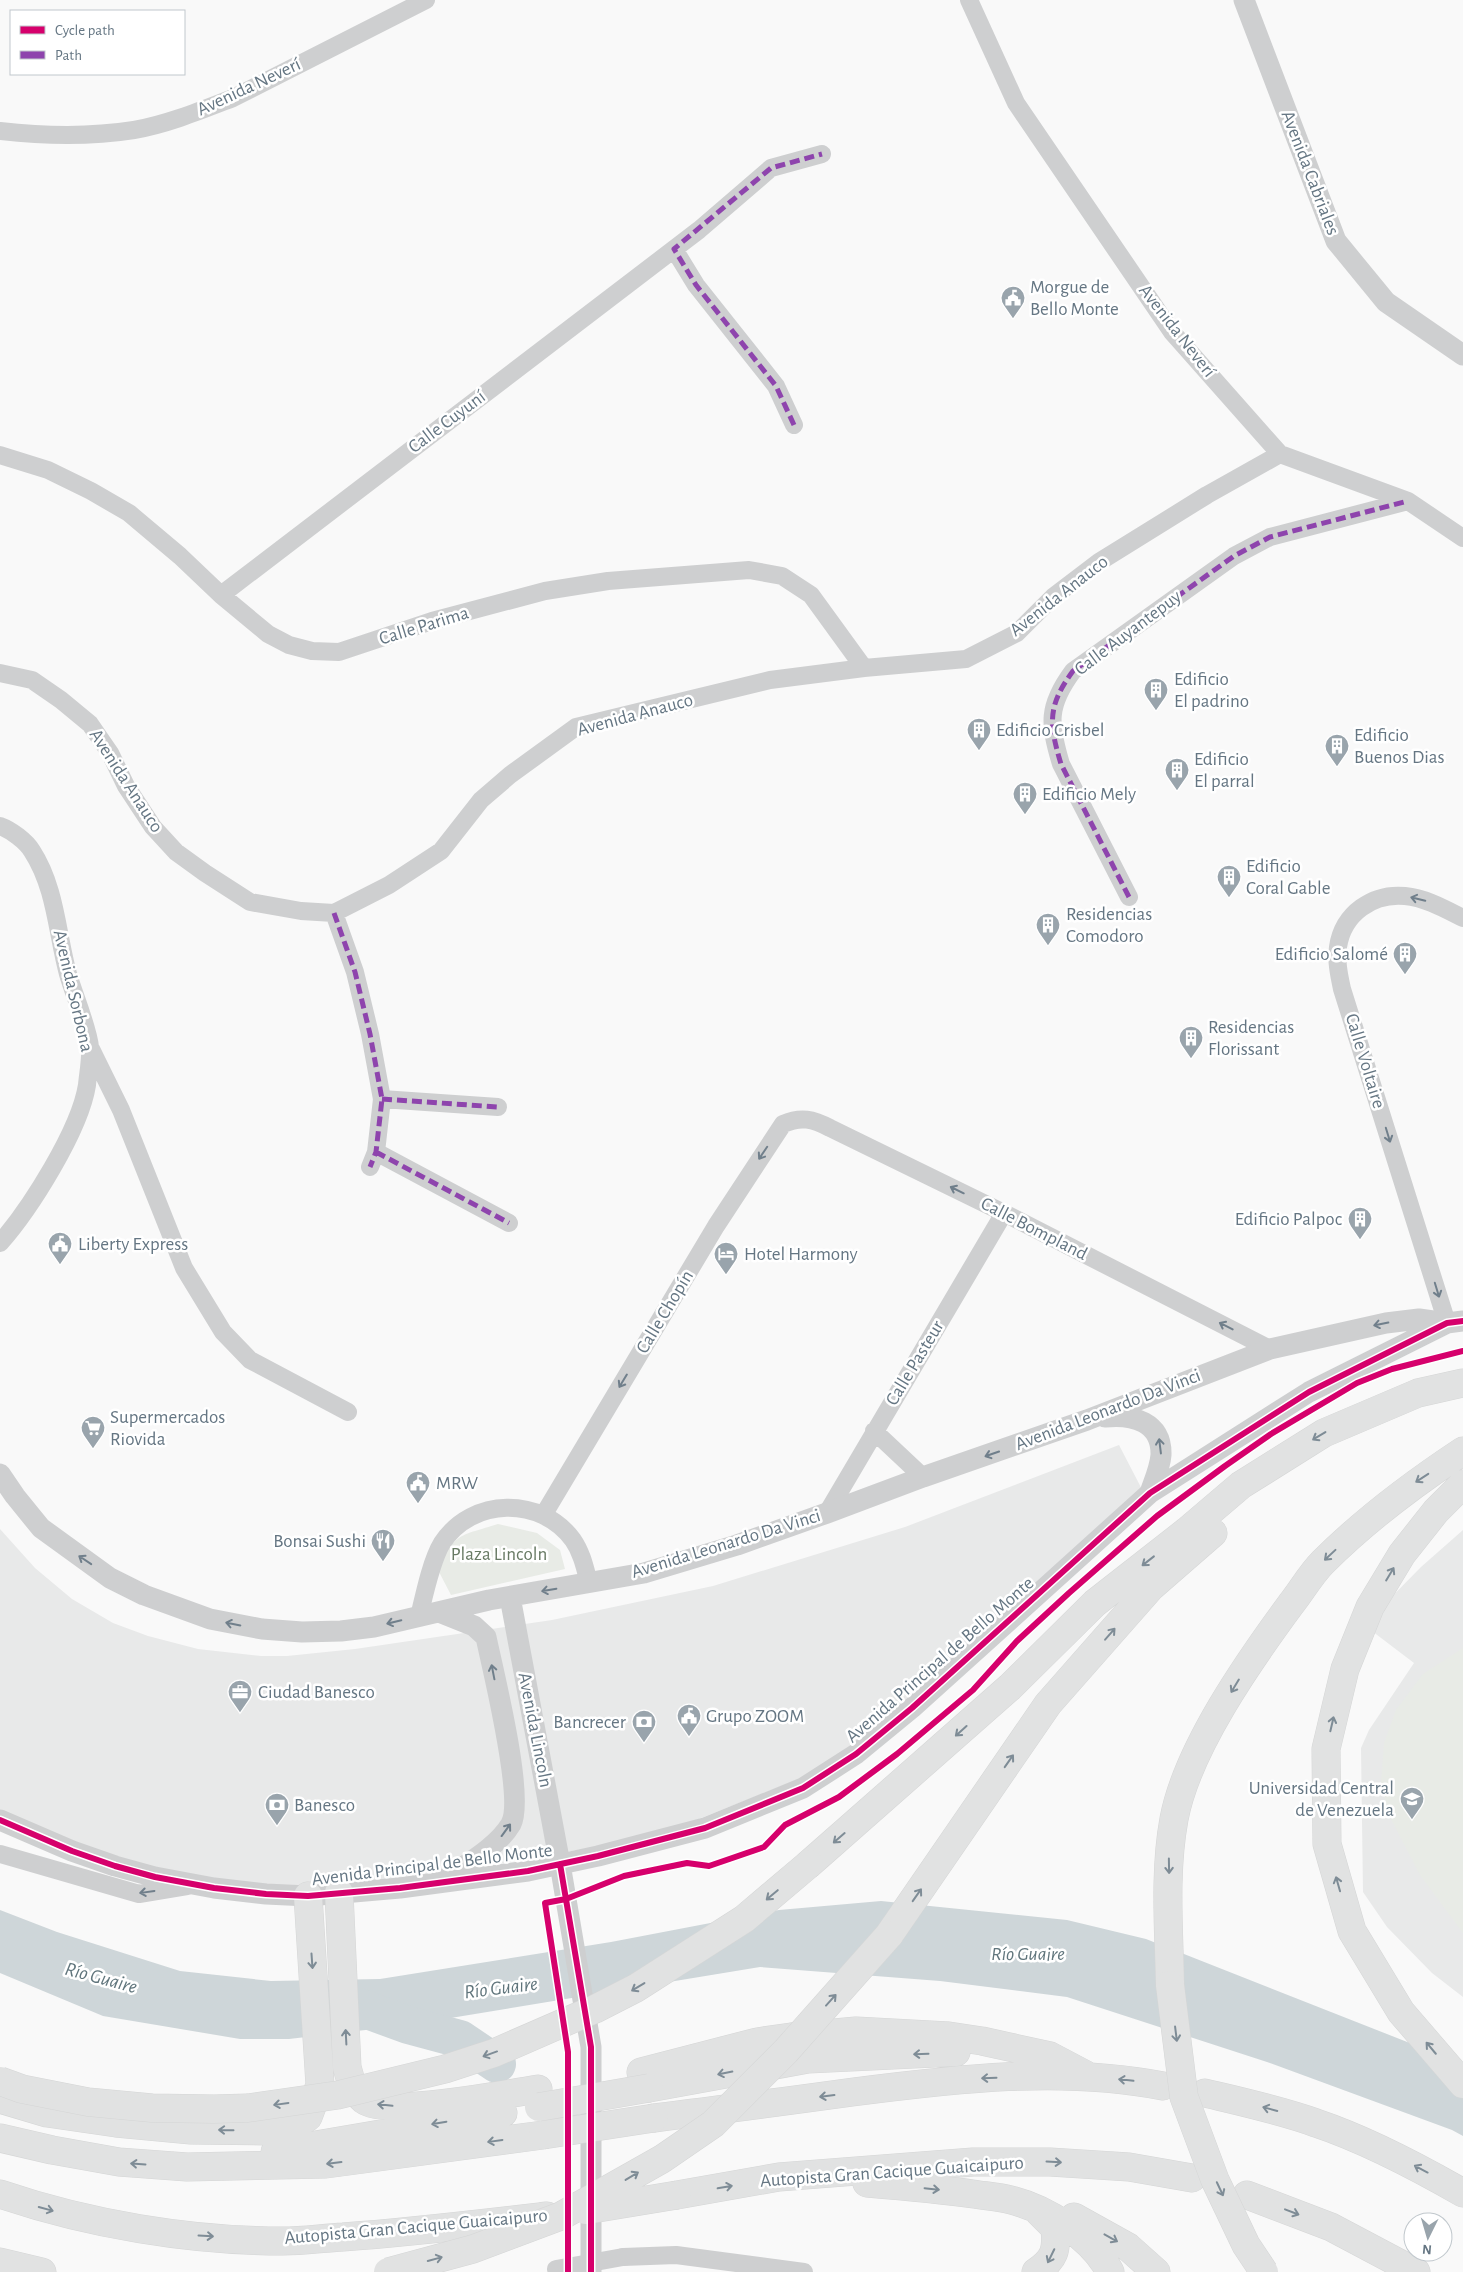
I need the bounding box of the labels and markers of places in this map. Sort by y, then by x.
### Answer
place label: Morgue de Bello Monte [1030,278,1119,319]
public building icon: Morgue de Bello Monte [1000,285,1026,319]
place label: Edificio El padrino [1174,670,1249,711]
building icon: Edificio El padrino [1143,677,1169,711]
building icon: Edificio Crisbel [966,717,992,751]
place label: Edificio Crisbel [996,721,1105,740]
place label: Edificio Buenos Dias [1354,726,1445,767]
building icon: Edificio Buenos Dias [1324,733,1350,767]
place label: Edificio El parral [1194,750,1255,791]
building icon: Edificio El parral [1164,757,1190,791]
building icon: Edificio Mely [1012,781,1038,815]
place label: Edificio Mely [1042,785,1136,804]
place label: Edificio Coral Gable [1246,857,1330,898]
building icon: Edificio Coral Gable [1216,864,1242,898]
place label: Residencias Comodoro [1066,905,1152,946]
building icon: Residencias Comodoro [1035,912,1061,946]
building icon: Edificio Salomé [1392,941,1418,975]
place label: Edificio Salomé [1275,945,1388,964]
place label: Residencias Florissant [1208,1018,1294,1059]
building icon: Residencias Florissant [1178,1025,1204,1059]
building icon: Edificio Palpoc [1347,1206,1373,1240]
place label: Edificio Palpoc [1235,1210,1342,1229]
public building icon: Liberty Express [47,1231,73,1265]
place label: Liberty Express [78,1235,188,1254]
hotel icon: Hotel Harmony [713,1241,739,1275]
place label: Hotel Harmony [744,1245,858,1264]
place label: Supermercados Riovida [110,1408,225,1449]
supermarket icon: Supermercados Riovida [80,1415,106,1449]
public building icon: MRW [405,1470,431,1504]
place label: MRW [436,1474,478,1493]
restaurant icon: Bonsai Sushi [370,1528,396,1562]
place label: Bonsai Sushi [273,1532,366,1551]
office icon: Ciudad Banesco [227,1679,253,1713]
place label: Ciudad Banesco [258,1683,375,1702]
public building icon: Grupo ZOOM [676,1703,702,1737]
place label: Grupo ZOOM [706,1707,804,1726]
bank icon: Bancrecer [631,1709,657,1743]
place label: Bancrecer [553,1713,626,1732]
place label: Universidad Central de Venezuela [1249,1779,1394,1820]
school or university icon: Universidad Central de Venezuela [1399,1786,1425,1820]
bank icon: Banesco [264,1792,290,1826]
place label: Banesco [294,1796,355,1815]

